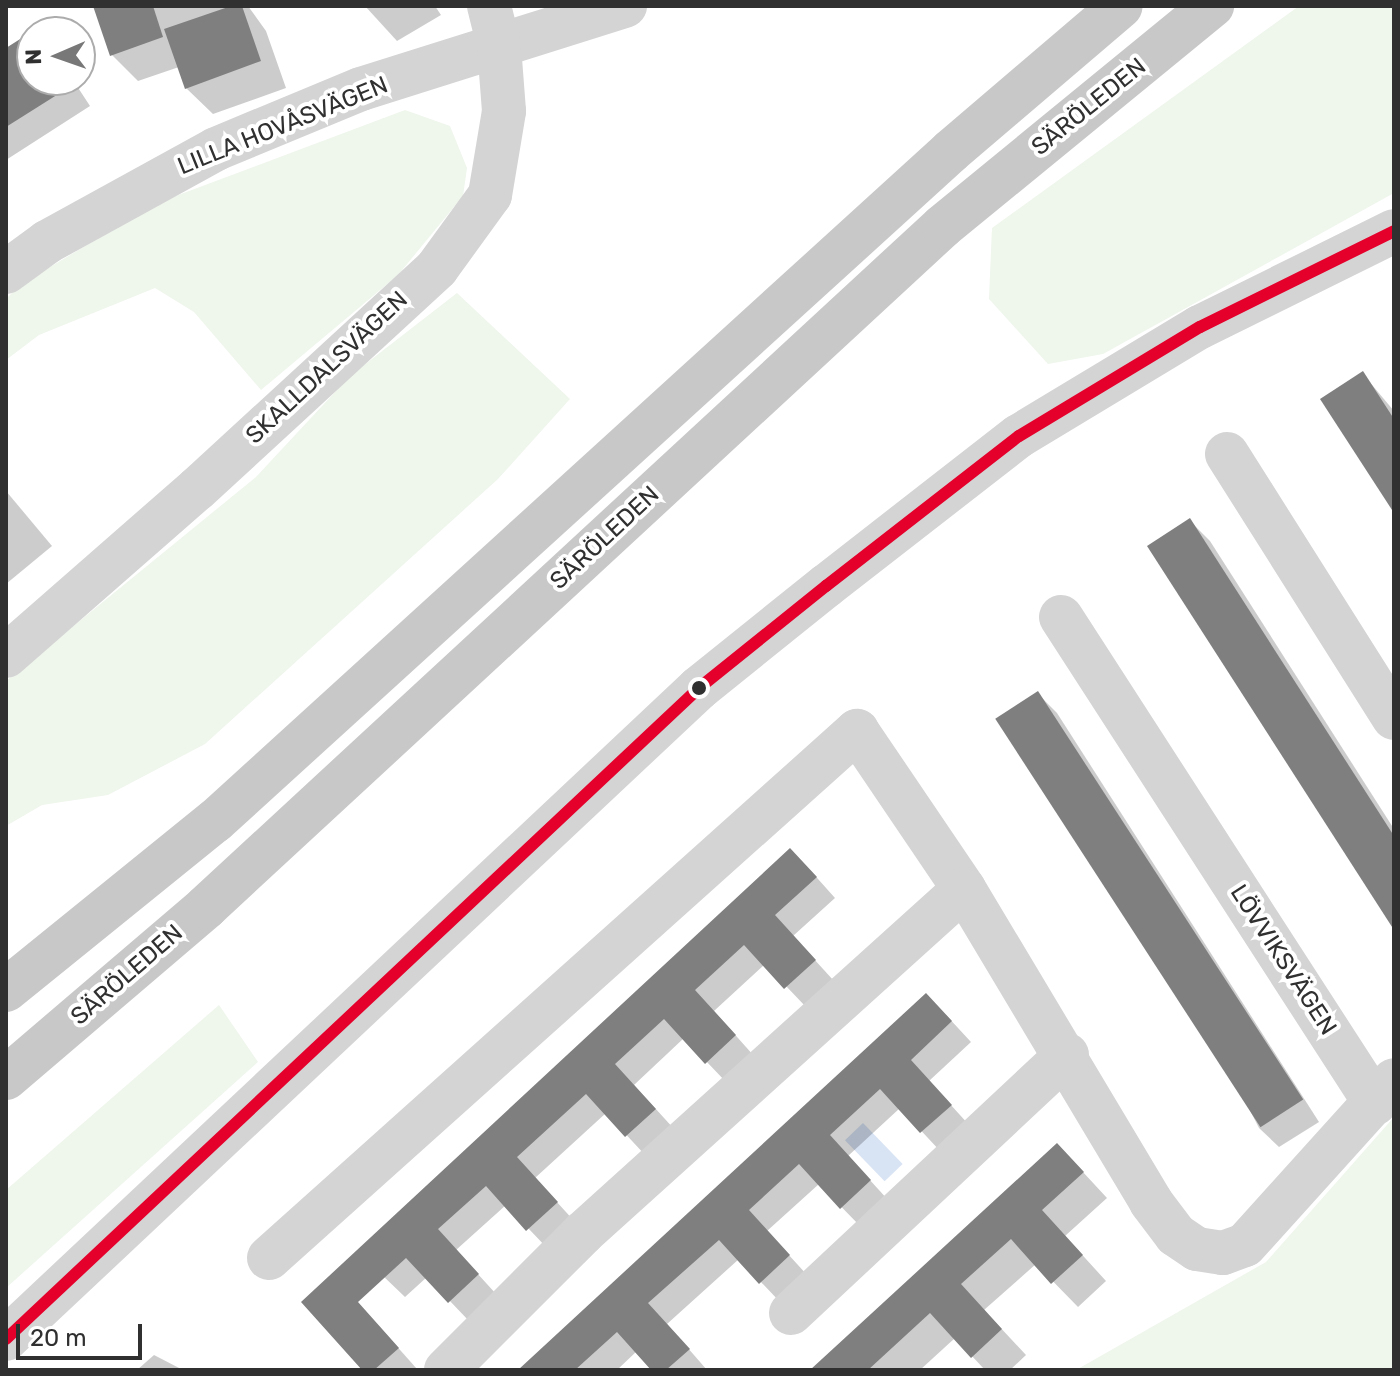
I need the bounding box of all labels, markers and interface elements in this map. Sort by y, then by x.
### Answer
north arrow [16,16,96,96]
text: N [20,48,47,65]
street label: SÄRÖLEDEN [1026,52,1152,162]
street label: LILLA HOVÅSVÄGEN [173,71,393,181]
street label: SKALLDALSVÄGEN [240,286,414,450]
street label: SÄRÖLEDEN [545,480,665,596]
unlabelled marker [691,680,707,696]
street label: LÖVVIKSVÄGEN [1224,879,1342,1041]
street label: SÄRÖLEDEN [65,919,189,1031]
scale bar [20,1308,146,1358]
text: 20 m [30,1324,87,1352]

